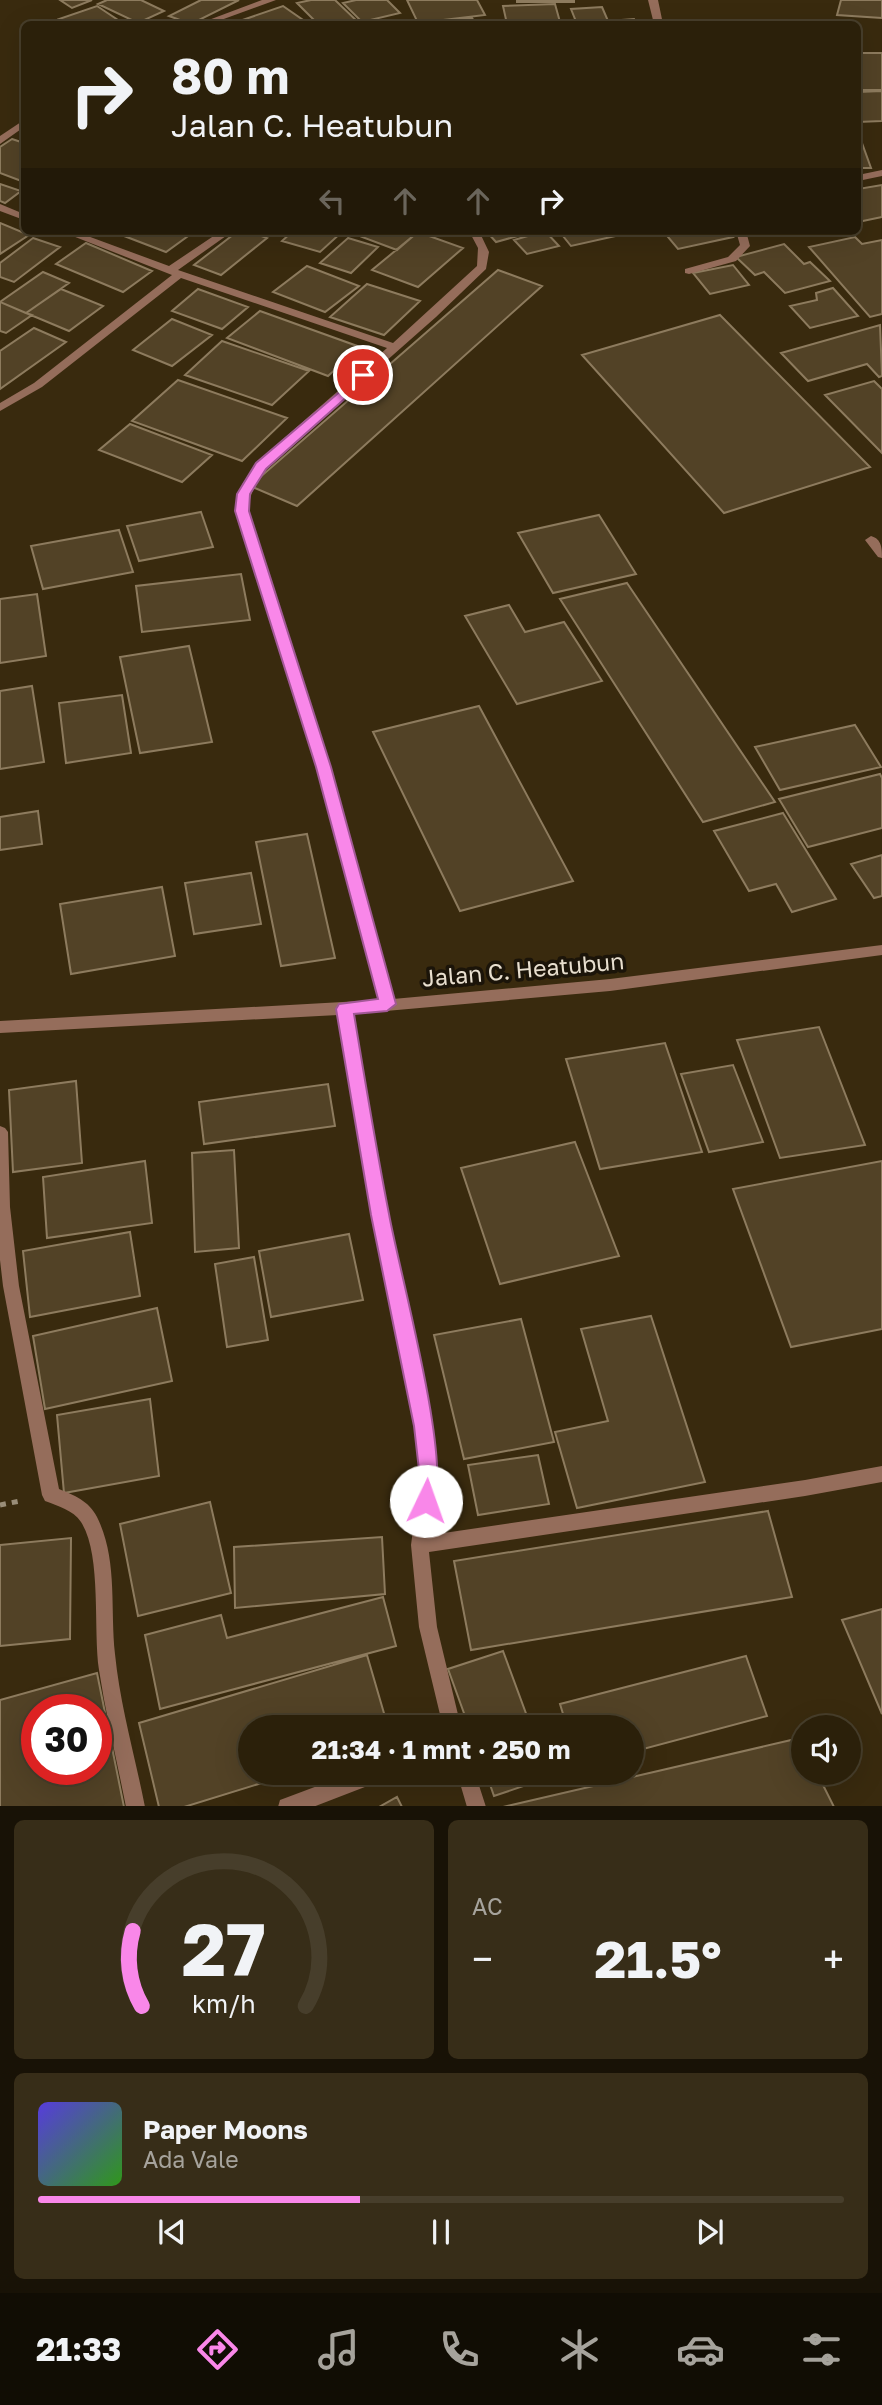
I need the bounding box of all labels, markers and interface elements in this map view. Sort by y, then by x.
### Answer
text: 80 m [171,46,289,105]
icon: right [56,49,147,140]
text: Jalan C. Heatubun [171,106,453,144]
icon: left [313,182,351,220]
icon: ahead [386,182,424,220]
icon: ahead [459,182,497,220]
icon: right [532,182,570,220]
pin [333,345,393,405]
icon: arrive [344,356,382,394]
street label: Jalan C. Heatubun [421,946,625,992]
position arrow [389,1464,463,1538]
speed limit sign: 30 [21,1694,112,1785]
map controls [791,1715,861,1785]
button: sound [791,1715,861,1785]
text: 21:34 · 1 mnt · 250 m [312,1734,570,1765]
text: AC [472,1892,503,1920]
text: 27 [182,1905,266,1992]
text: 21.5° [594,1927,722,1989]
text: − [472,1936,493,1981]
text: + [823,1936,844,1981]
text: km/h [192,1987,256,2018]
text: Paper Moons [143,2114,308,2145]
text: Ada Vale [143,2145,239,2173]
icon: previous [153,2213,191,2251]
icon: pause [422,2213,460,2251]
icon: next [691,2213,729,2251]
icon: directions [193,2325,242,2374]
icon: music [314,2325,363,2374]
icon: phone [435,2325,484,2374]
icon: climate [555,2325,604,2374]
icon: car [676,2325,725,2374]
icon: filters [797,2325,846,2374]
text: 21:33 [36,2330,121,2368]

